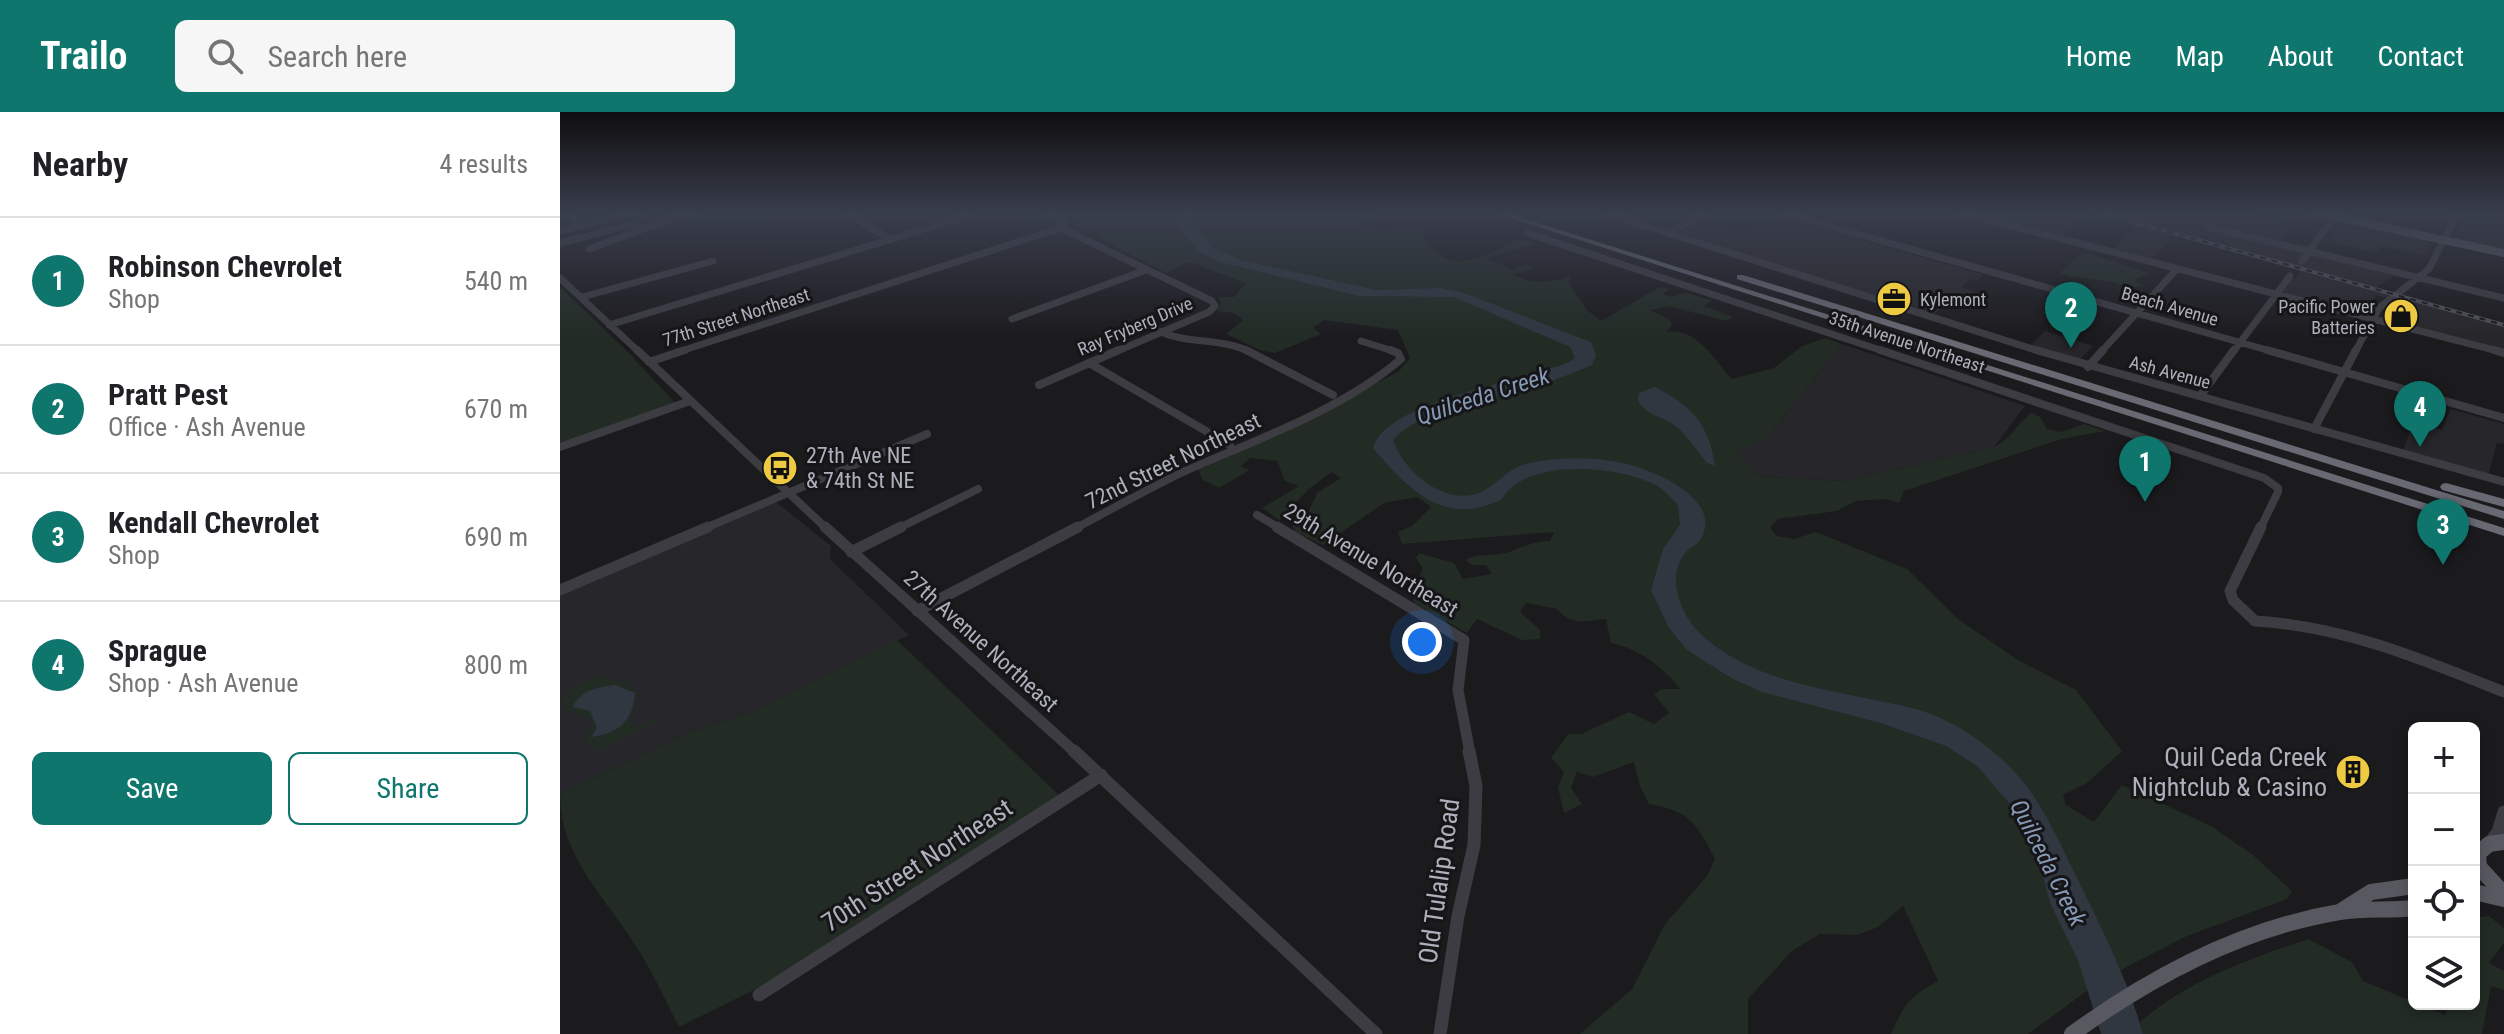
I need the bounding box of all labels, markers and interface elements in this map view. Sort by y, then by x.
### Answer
search box [175,20,735,92]
text: Trailo [40,34,127,78]
icon: search [203,34,247,78]
text: Search here [267,39,407,74]
text: Home [2066,40,2131,73]
text: Map [2175,40,2224,73]
text: About [2268,40,2334,73]
text: Contact [2378,40,2464,73]
text: Nearby [32,144,128,184]
text: 4 results [439,149,528,179]
text: Robinson Chevrolet [108,249,342,284]
text: 1 [51,266,65,296]
text: 540 m [464,266,528,296]
office icon: Kylemont [1875,280,1913,318]
pin: 2 [2045,282,2097,348]
street label: Beach Avenue [2119,282,2221,330]
street label: 77th Street Northeast [660,283,812,351]
text: Shop [108,284,160,314]
place label: Kylemont [1920,289,1986,310]
street label: Ray Fryberg Drive [1074,292,1196,360]
place label: Pacific Power Batteries [2278,296,2376,338]
shop icon: Pacific Power Batteries [2382,297,2420,335]
street label: 35th Avenue Northeast [1826,307,1988,377]
street label: Ash Avenue [2127,351,2213,393]
water label: Quilceda Creek [1413,361,1554,431]
text: Pratt Pest [108,377,228,412]
pin: 4 [2394,381,2446,447]
text: 2 [51,394,65,424]
text: 670 m [464,394,528,424]
street label: 72nd Street Northeast [1082,408,1264,514]
text: Office · Ash Avenue [108,412,306,442]
pin: 1 [2119,436,2171,502]
place label: 27th Ave NE & 74th St NE [806,443,915,493]
bus stop icon: 27th Ave NE & 74th St NE [761,449,799,487]
street label: 29th Avenue Northeast [1279,498,1463,622]
pin: 3 [2417,499,2469,565]
text: Kendall Chevrolet [108,505,319,540]
text: 3 [51,522,65,552]
text: 690 m [464,522,528,552]
text: Shop [108,540,160,570]
street label: 27th Avenue Northeast [899,565,1063,717]
your location [1402,622,1442,662]
text: Sprague [108,633,207,668]
text: 4 [51,650,65,680]
text: 800 m [464,650,528,680]
text: Shop · Ash Avenue [108,668,298,698]
map controls [2408,722,2480,1010]
button: + [2408,722,2480,794]
place label: Quil Ceda Creek Nightclub & Casino [2132,742,2327,802]
button: Save [32,752,272,825]
button: Share [288,752,528,825]
building icon: Quil Ceda Creek Nightclub & Casino [2334,753,2372,791]
street label: 70th Street Northeast [816,792,1018,938]
button: − [2408,794,2480,866]
water label: Quilceda Creek [2004,795,2092,931]
street label: Old Tulalip Road [1413,797,1465,965]
button: locate [2408,866,2480,938]
button: layers [2408,938,2480,1010]

